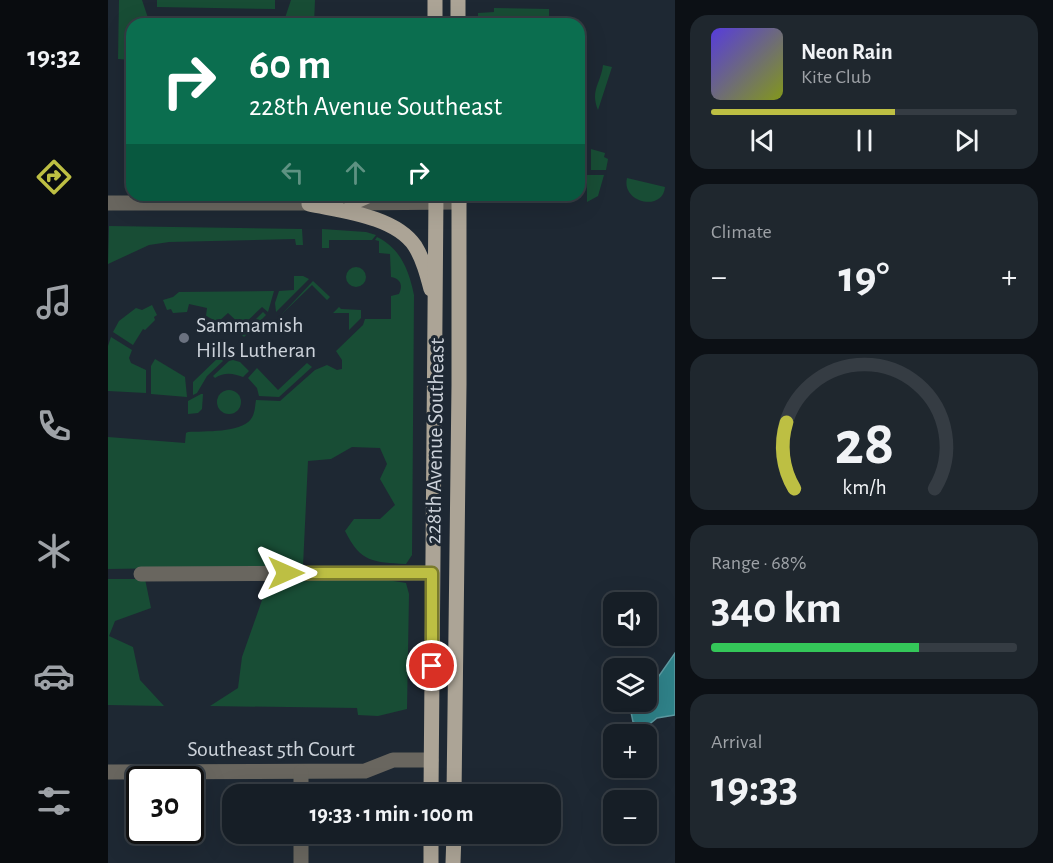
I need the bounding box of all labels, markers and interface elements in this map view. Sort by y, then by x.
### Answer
text: Neon Rain [801,41,893,63]
icon: right [150,42,228,120]
text: 19:32 [27,43,81,70]
text: 60 m [249,44,331,86]
text: Kite Club [801,67,871,87]
text: 228th Avenue Southeast [249,93,502,120]
icon: previous [746,124,779,157]
icon: pause [848,124,881,157]
icon: next [950,124,983,157]
icon: directions [33,156,75,198]
icon: left [276,156,309,189]
icon: ahead [339,156,372,189]
icon: right [402,156,435,189]
text: Climate [711,222,772,242]
text: 19° [838,255,890,300]
text: − [711,261,727,294]
text: + [1001,261,1017,294]
icon: music [33,281,75,323]
place label: Sammamish Hills Lutheran [196,314,316,361]
marker: Sammamish Hills Lutheran [177,331,191,345]
street label: 228th Avenue Southeast [422,338,448,544]
icon: phone [33,405,75,447]
text: 28 [834,413,894,475]
text: km/h [842,477,886,498]
icon: climate [33,530,75,572]
position arrow [254,541,318,605]
text: Range · 68% [711,553,807,573]
text: 340 km [711,586,842,631]
map controls [603,592,657,844]
button: sound [603,592,657,646]
pin [406,640,457,691]
icon: arrive [415,649,448,682]
icon: car [33,655,75,697]
button: layers [603,658,657,712]
button: + [603,724,657,778]
text: Arrival [711,732,762,752]
street label: Southeast 5th Court [187,738,355,760]
text: 19:33 [711,765,798,810]
speed limit sign: 30 [126,766,204,844]
icon: filters [33,780,75,822]
button: − [603,790,657,844]
text: 19:33 · 1 min · 100 m [309,803,474,825]

